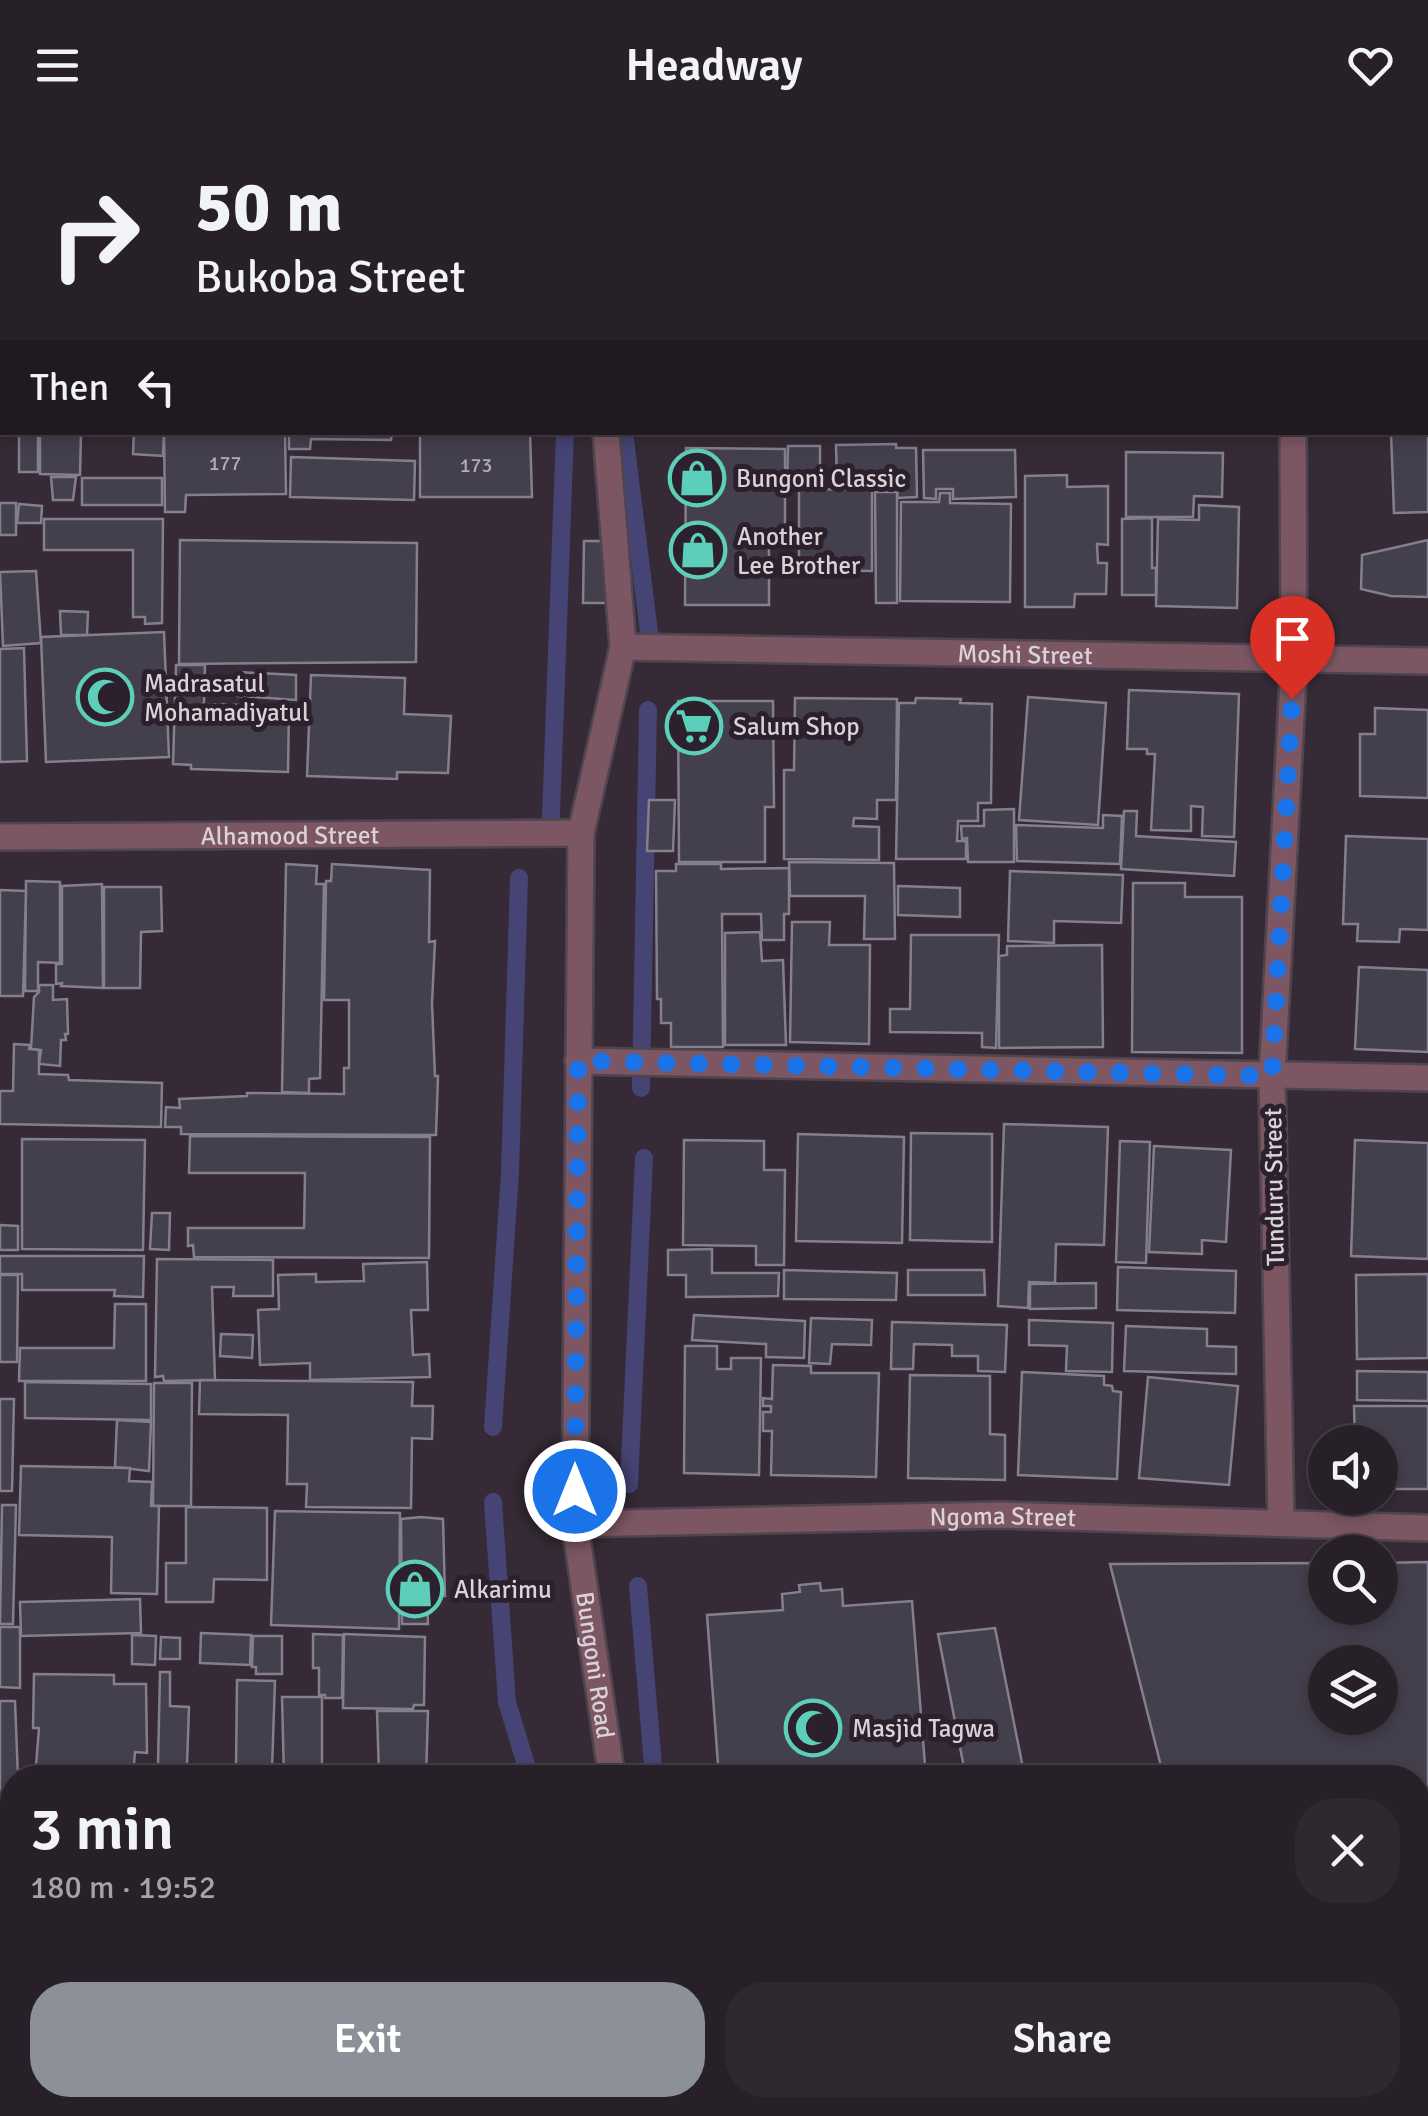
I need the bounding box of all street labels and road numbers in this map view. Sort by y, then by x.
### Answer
street label: Moshi Street [957,637,1093,671]
street label: Alhamood Street [201,819,380,851]
street label: Tunduru Street [1257,1108,1291,1266]
street label: Ngoma Street [929,1499,1077,1533]
street label: Bungoni Road [570,1590,622,1741]

